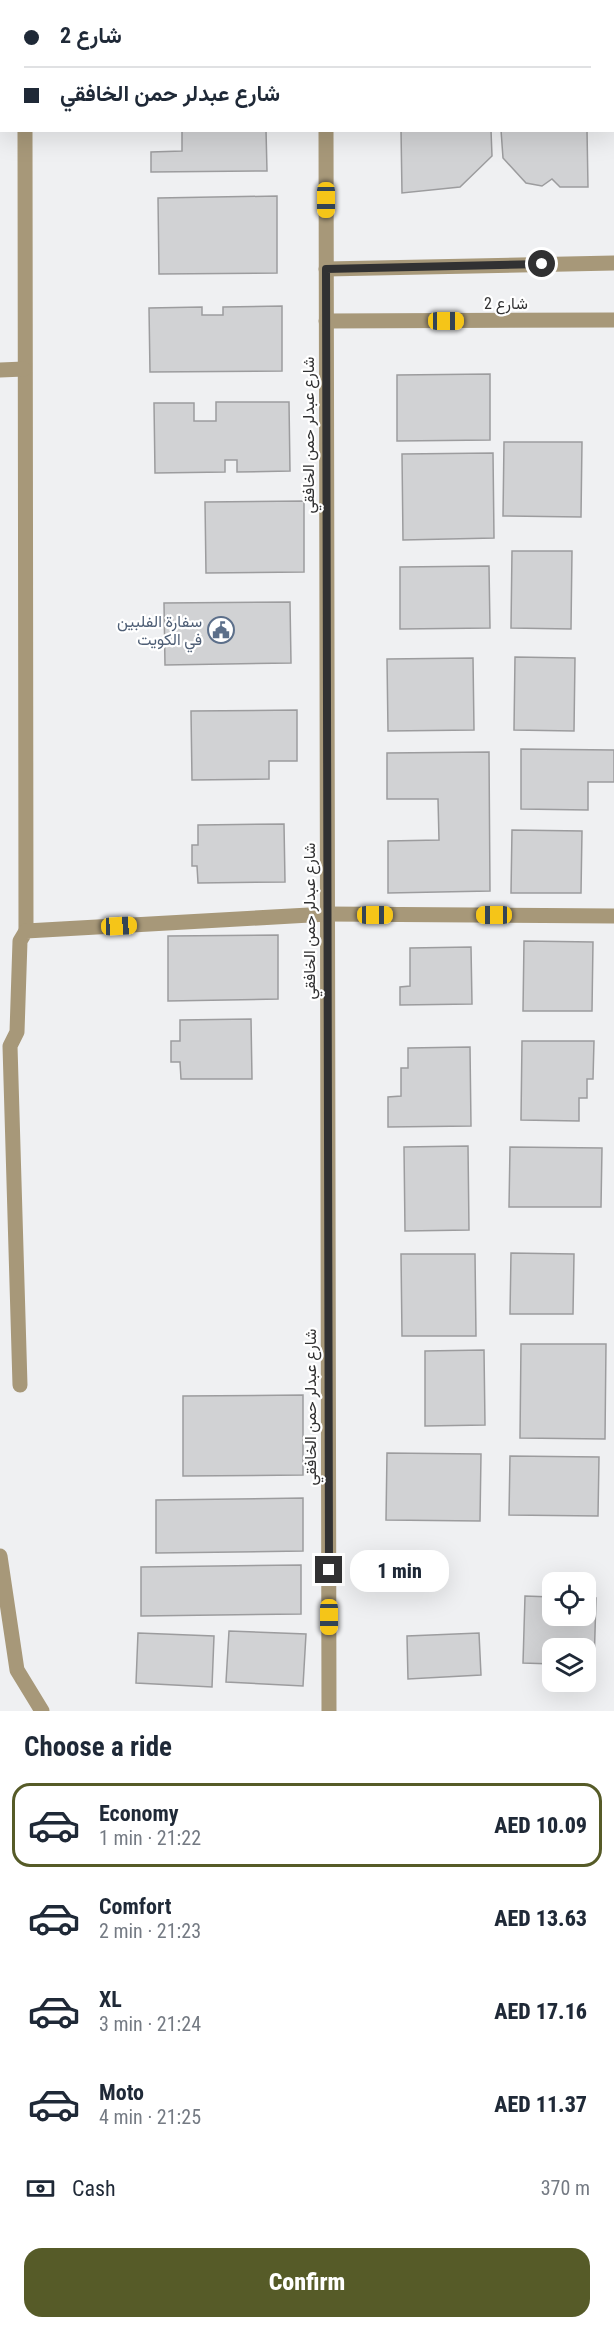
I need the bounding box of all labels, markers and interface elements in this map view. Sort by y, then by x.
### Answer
text: شارع 2 [60,23,122,48]
text: شارع عبدلر حمن الخافقي [60,81,280,106]
car [317,182,335,218]
route start [528,250,555,277]
street label: شارع 2 [484,294,528,315]
car [428,312,464,330]
street label: شارع عبدلر حمن الخافقي [299,357,322,513]
place label: سفارة الفلبين في الكويت [117,612,202,653]
public building icon: سفارة الفلبين في الكويت [206,615,236,645]
street label: شارع عبدلر حمن الخافقي [300,843,323,999]
car [357,906,393,924]
car [476,906,512,924]
car [101,916,137,936]
street label: شارع عبدلر حمن الخافقي [301,1329,324,1485]
callout: 1 min [350,1549,449,1591]
route end [315,1556,342,1583]
text: 1 min [377,1559,422,1583]
map controls [542,1572,596,1692]
button: locate [542,1572,596,1626]
car [320,1599,338,1635]
button: layers [542,1638,596,1692]
text: Choose a ride [24,1731,172,1763]
icon: car [27,1798,81,1852]
text: Economy [99,1801,179,1826]
text: AED 10.09 [494,1813,587,1838]
text: 1 min · 21:22 [99,1826,201,1850]
icon: car [27,1891,81,1945]
text: Comfort [99,1894,172,1919]
text: AED 13.63 [494,1906,587,1931]
text: 2 min · 21:23 [99,1919,201,1943]
icon: car [27,1984,81,2038]
text: XL [99,1987,122,2012]
text: AED 17.16 [494,1999,587,2024]
text: 3 min · 21:24 [99,2012,201,2036]
icon: car [27,2077,81,2131]
text: Moto [99,2080,144,2105]
text: AED 11.37 [494,2092,587,2117]
text: 4 min · 21:25 [99,2105,201,2129]
icon: cash [24,2172,57,2205]
text: Cash [72,2176,116,2201]
text: 370 m [541,2176,590,2200]
button: Confirm [24,2248,590,2317]

